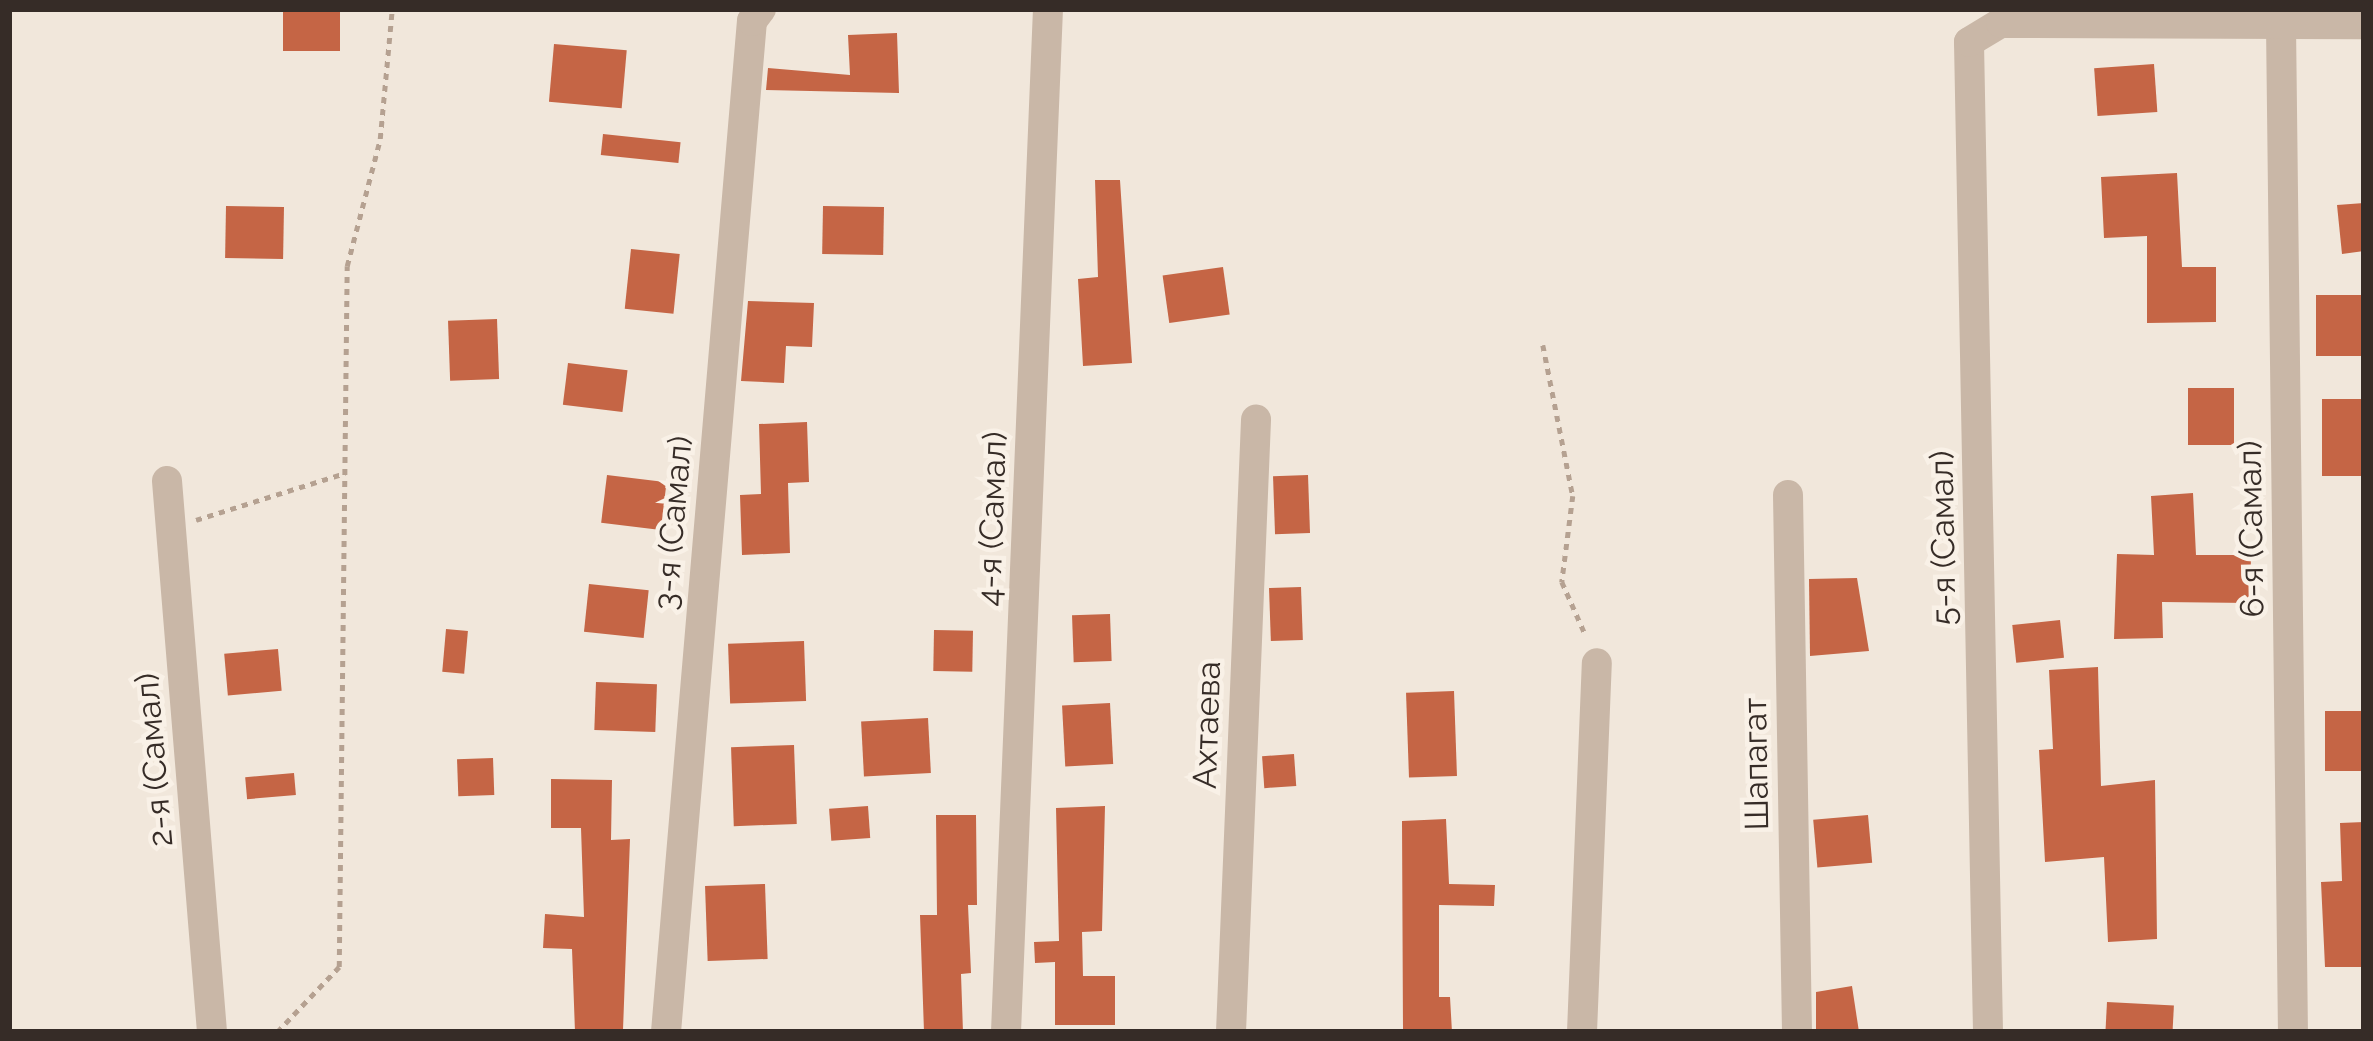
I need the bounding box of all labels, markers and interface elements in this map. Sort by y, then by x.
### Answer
street label: 4-я (Самал) [969,431,1015,607]
street label: 3-я (Самал) [646,434,700,612]
street label: 6-я (Самал) [2230,440,2272,618]
street label: 5-я (Самал) [1922,450,1964,626]
street label: Ахтаева [1185,661,1229,789]
street label: 2-я (Самал) [127,671,181,849]
street label: Шапагат [1735,697,1777,831]

